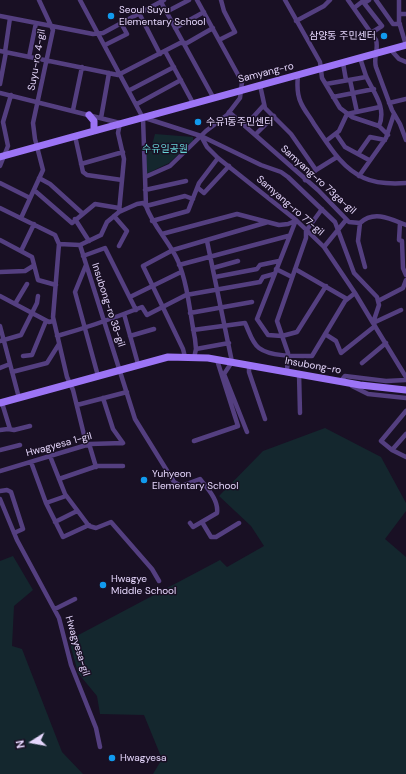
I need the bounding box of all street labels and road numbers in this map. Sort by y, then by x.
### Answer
street label: Suyu-ro 4-gil [26,28,48,92]
street label: Samyang-ro [237,60,295,86]
street label: Samyang-ro 73ga-gil [278,143,358,217]
street label: Samyang-ro 77-gil [254,173,326,239]
street label: Insubong-ro 38-gil [89,262,127,348]
street label: Insubong-ro [284,355,342,377]
street label: Hwagyesa 1-gil [25,430,93,460]
street label: Hwagyesa-gil [62,615,92,677]

